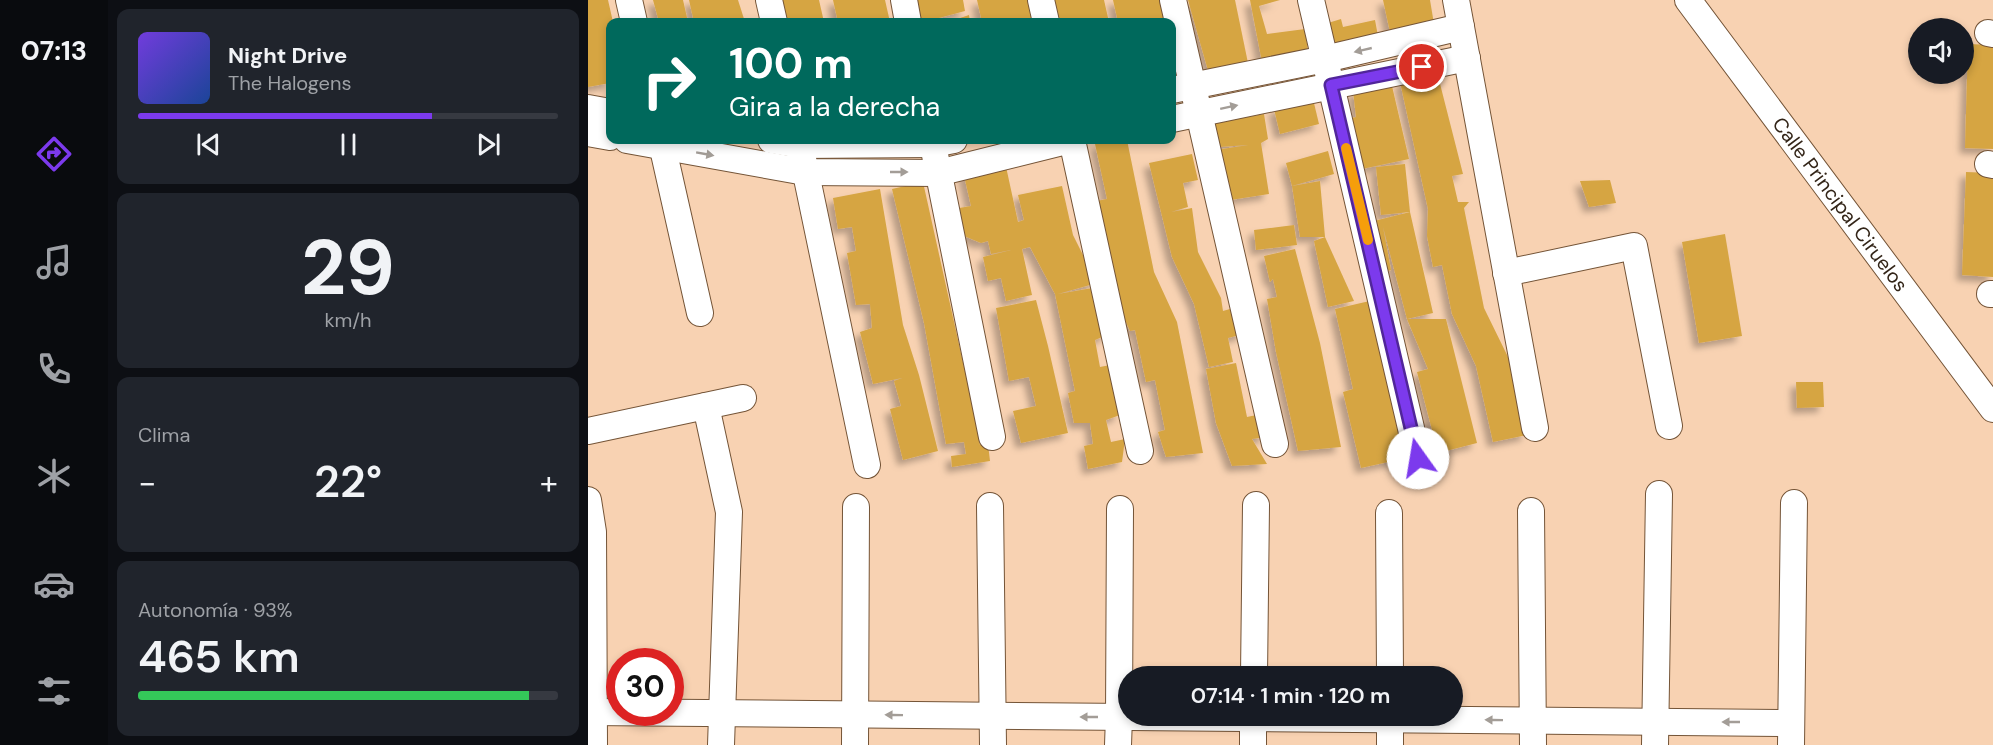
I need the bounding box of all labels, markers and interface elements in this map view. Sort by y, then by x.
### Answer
map controls [1908,18,1974,84]
button: sound [1908,18,1974,84]
text: 07:13 [21,33,87,68]
text: 100 m [729,36,853,91]
text: Night Drive [228,41,347,70]
pin [1396,41,1447,92]
icon: right [630,42,708,120]
one-way arrow [1354,45,1373,55]
icon: arrive [1405,50,1438,83]
text: The Halogens [228,70,351,96]
text: Gira a la derecha [729,89,940,124]
one-way arrow [1219,102,1238,111]
street label: Calle Principal Ciruelos [1767,112,1914,297]
icon: previous [192,128,225,161]
icon: pause [332,128,365,161]
icon: next [472,128,505,161]
icon: directions [33,133,75,175]
one-way arrow [696,149,715,158]
one-way arrow [889,167,908,177]
text: 29 [301,217,395,318]
icon: music [33,241,75,283]
text: km/h [324,307,372,333]
icon: phone [33,348,75,390]
text: Clima [138,422,190,448]
position arrow [1386,426,1450,490]
text: 22° [314,452,382,511]
icon: climate [33,455,75,497]
text: − [138,461,156,504]
text: + [540,461,558,504]
icon: car [33,563,75,605]
text: Autonomía · 93% [138,597,292,623]
text: 465 km [138,627,300,686]
speed limit sign: 30 [606,648,684,726]
icon: filters [33,670,75,712]
text: 07:14 · 1 min · 120 m [1191,681,1390,710]
one-way arrow [885,710,904,720]
one-way arrow [1080,712,1099,722]
one-way arrow [1485,716,1504,725]
one-way arrow [1722,718,1741,727]

